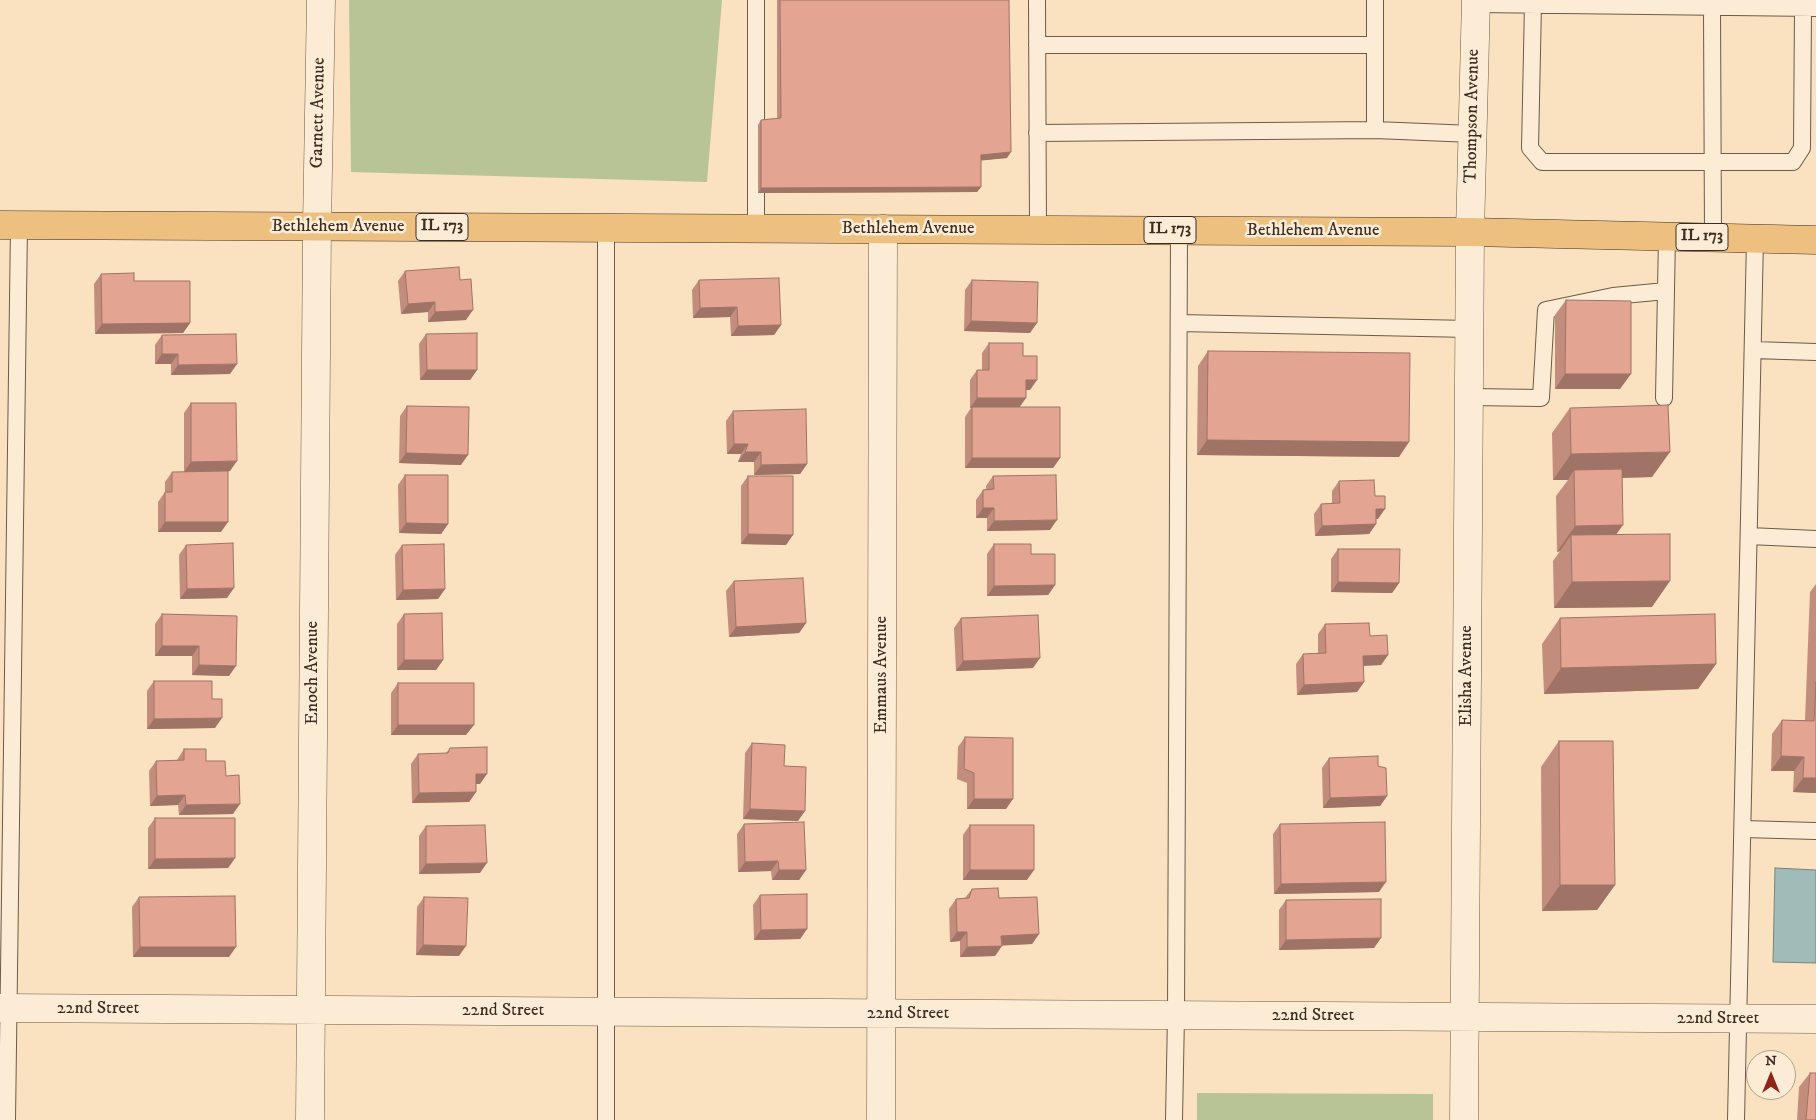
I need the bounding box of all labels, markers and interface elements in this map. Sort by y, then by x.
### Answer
street label: Thompson Avenue [1461,49,1485,183]
street label: Garnett Avenue [307,57,331,169]
road number: IL 173 [416,213,468,240]
street label: Bethlehem Avenue [272,216,404,238]
road number: IL 173 [1144,216,1196,244]
street label: Bethlehem Avenue [842,218,974,240]
street label: Bethlehem Avenue [1247,220,1379,242]
road number: IL 173 [1676,223,1728,250]
street label: Emmaus Avenue [871,616,893,734]
street label: Enoch Avenue [302,621,324,725]
street label: Elisha Avenue [1456,625,1478,727]
street label: 22nd Street [57,998,139,1020]
street label: 22nd Street [462,1000,544,1022]
street label: 22nd Street [867,1003,949,1025]
street label: 22nd Street [1272,1005,1354,1027]
street label: 22nd Street [1677,1008,1759,1030]
north arrow [1746,1050,1796,1100]
text: N [1765,1052,1777,1070]

